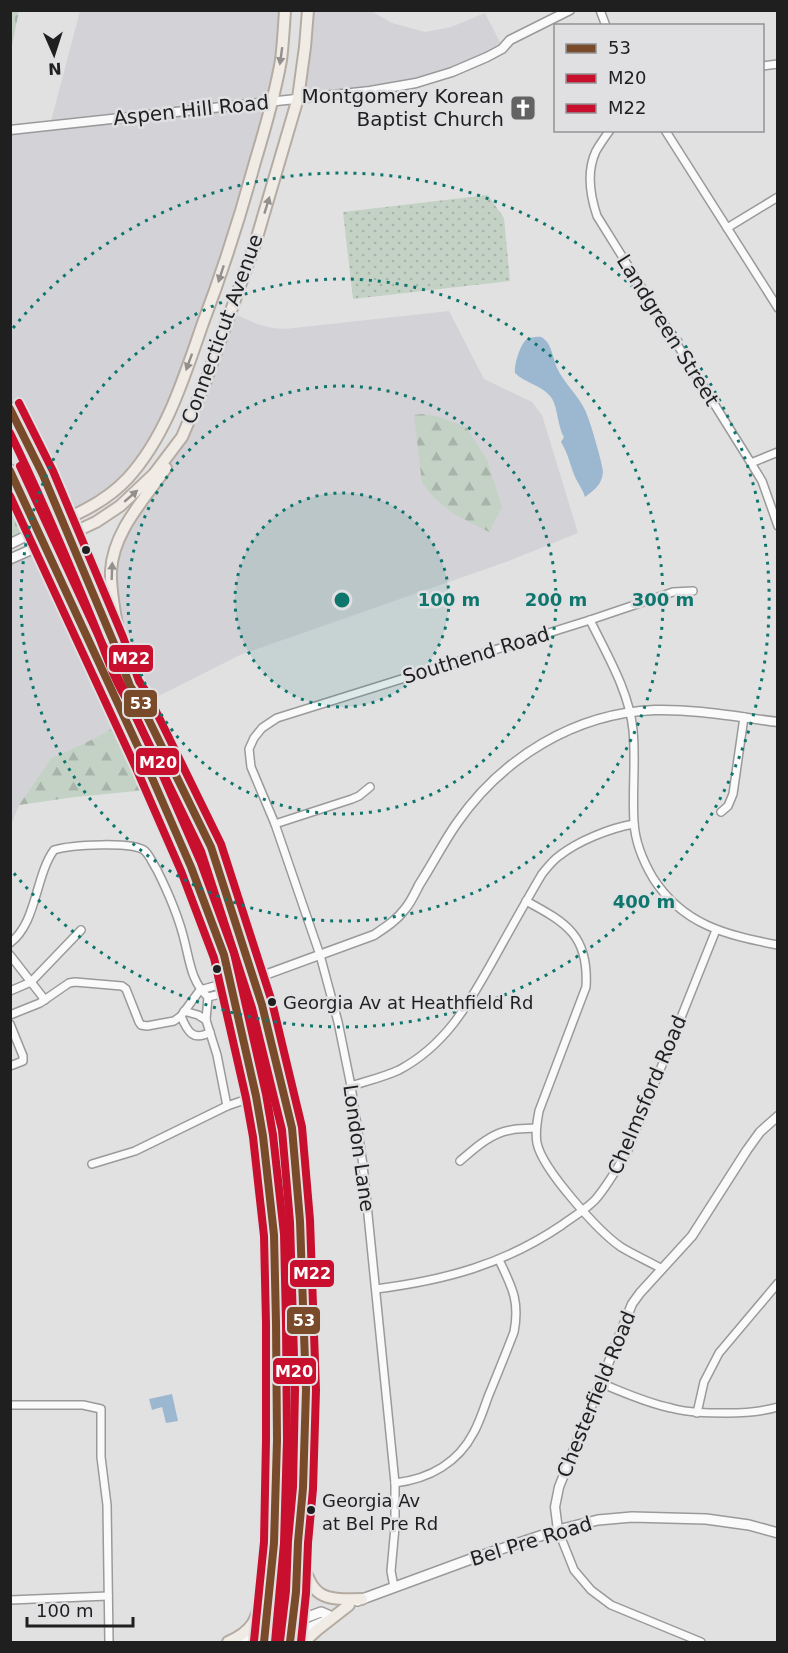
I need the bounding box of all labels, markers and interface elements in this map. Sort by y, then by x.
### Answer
north arrow [24,24,84,84]
legend [554,24,764,132]
text: 53 [608,37,631,58]
one-way arrow [276,47,285,66]
text: N [48,59,62,78]
text: M20 [608,67,646,88]
place label: Montgomery Korean Baptist Church [301,84,504,131]
street label: Aspen Hill Road [112,90,270,130]
church icon: Montgomery Korean Baptist Church [508,93,538,123]
text: M22 [608,97,646,118]
one-way arrow [262,196,272,214]
street label: Connecticut Avenue [176,231,268,427]
street label: Landgreen Street [612,250,724,410]
one-way arrow [215,265,225,283]
one-way arrow [184,353,193,371]
one-way arrow [123,490,138,503]
unlabelled marker [80,544,92,556]
one-way arrow [108,562,117,581]
text: 100 m [418,589,480,610]
text: 200 m [525,589,587,610]
text: 300 m [632,589,694,610]
centre of rings [332,590,352,610]
street label: Southend Road [400,621,552,689]
line badge: M22 [108,644,154,673]
text: M22 [112,649,150,668]
line badge: 53 [123,689,158,718]
text: 53 [130,694,152,713]
line badge: M20 [135,747,180,776]
text: M20 [139,753,177,772]
text: 400 m [613,891,675,912]
unlabelled marker [211,963,223,975]
place label: Georgia Av at Heathfield Rd [283,992,533,1013]
marker: Georgia Av at Heathfield Rd [266,996,278,1008]
street label: Chelmsford Road [603,1012,691,1178]
street label: London Lane [338,1083,380,1213]
line badge: M22 [289,1259,335,1288]
text: M22 [293,1264,331,1283]
line badge: 53 [286,1306,321,1335]
street label: Chesterfield Road [552,1307,640,1481]
text: 53 [293,1311,315,1330]
line badge: M20 [272,1357,317,1385]
text: M20 [275,1362,313,1381]
place label: Georgia Av at Bel Pre Rd [322,1490,438,1534]
marker: Georgia Av at Bel Pre Rd [305,1504,317,1516]
street label: Bel Pre Road [467,1511,595,1571]
scale bar [27,1590,134,1628]
text: 100 m [36,1600,94,1621]

